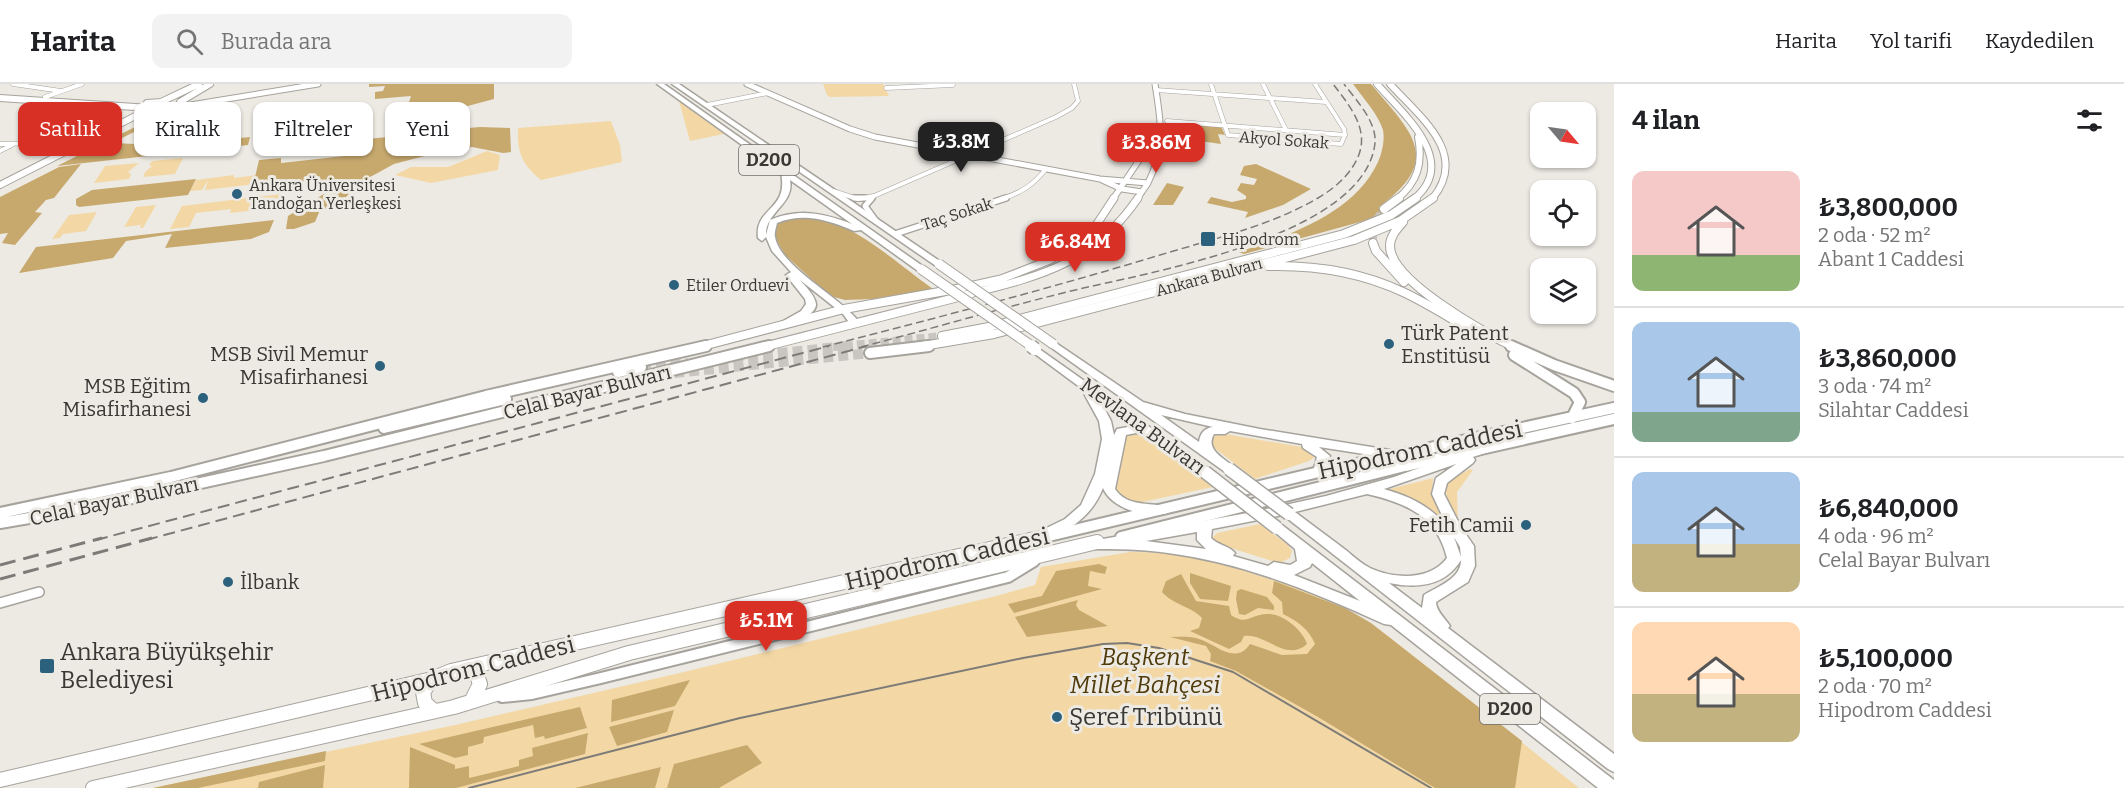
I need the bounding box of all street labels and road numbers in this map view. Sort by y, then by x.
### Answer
street label: Akyol Sokak [1238,127,1330,153]
road number: D200 [739,145,799,175]
street label: Taç Sokak [919,194,995,234]
street label: Ankara Bulvarı [1153,254,1265,300]
street label: Celal Bayar Bulvarı [501,360,673,424]
street label: Mevlana Bulvarı [1076,373,1210,479]
street label: Hipodrom Caddesi [1315,415,1525,485]
street label: Celal Bayar Bulvarı [27,471,201,531]
street label: Hipodrom Caddesi [842,522,1052,596]
street label: Hipodrom Caddesi [368,630,578,708]
road number: D200 [1480,694,1540,724]

